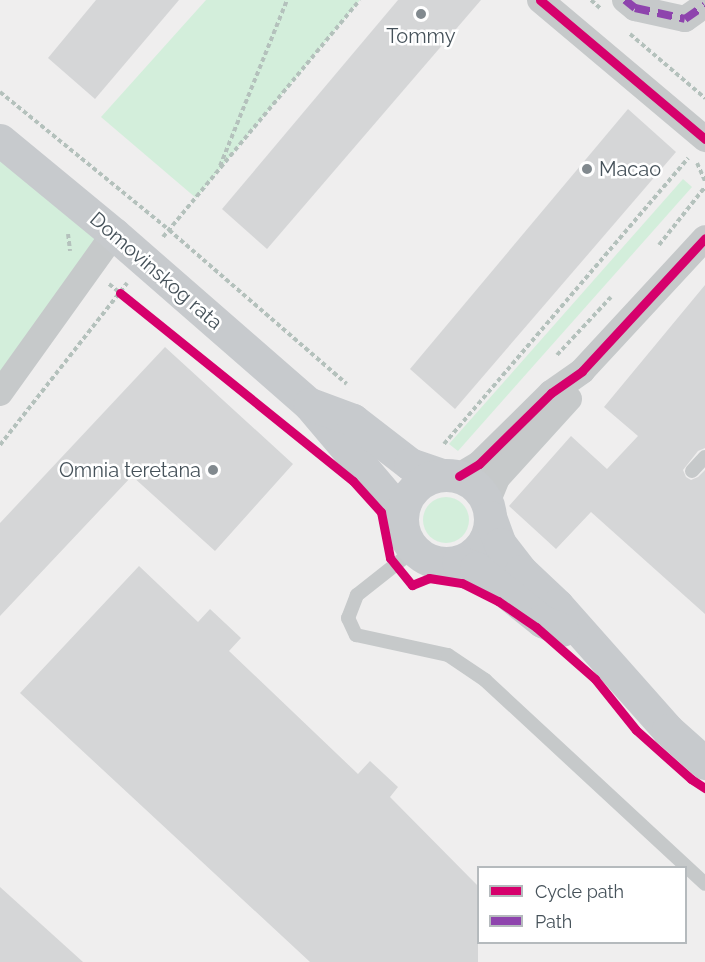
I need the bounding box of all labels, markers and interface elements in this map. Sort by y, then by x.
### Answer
marker: Tommy [414,7,428,21]
place label: Tommy [386,24,456,48]
place label: Macao [599,157,661,181]
marker: Macao [580,162,594,176]
street label: Domovinskog rata [85,207,227,335]
place label: Omnia teretana [59,458,201,482]
marker: Omnia teretana [206,463,220,477]
legend [477,866,687,944]
text: Cycle path [535,881,624,902]
text: Path [535,911,572,932]

